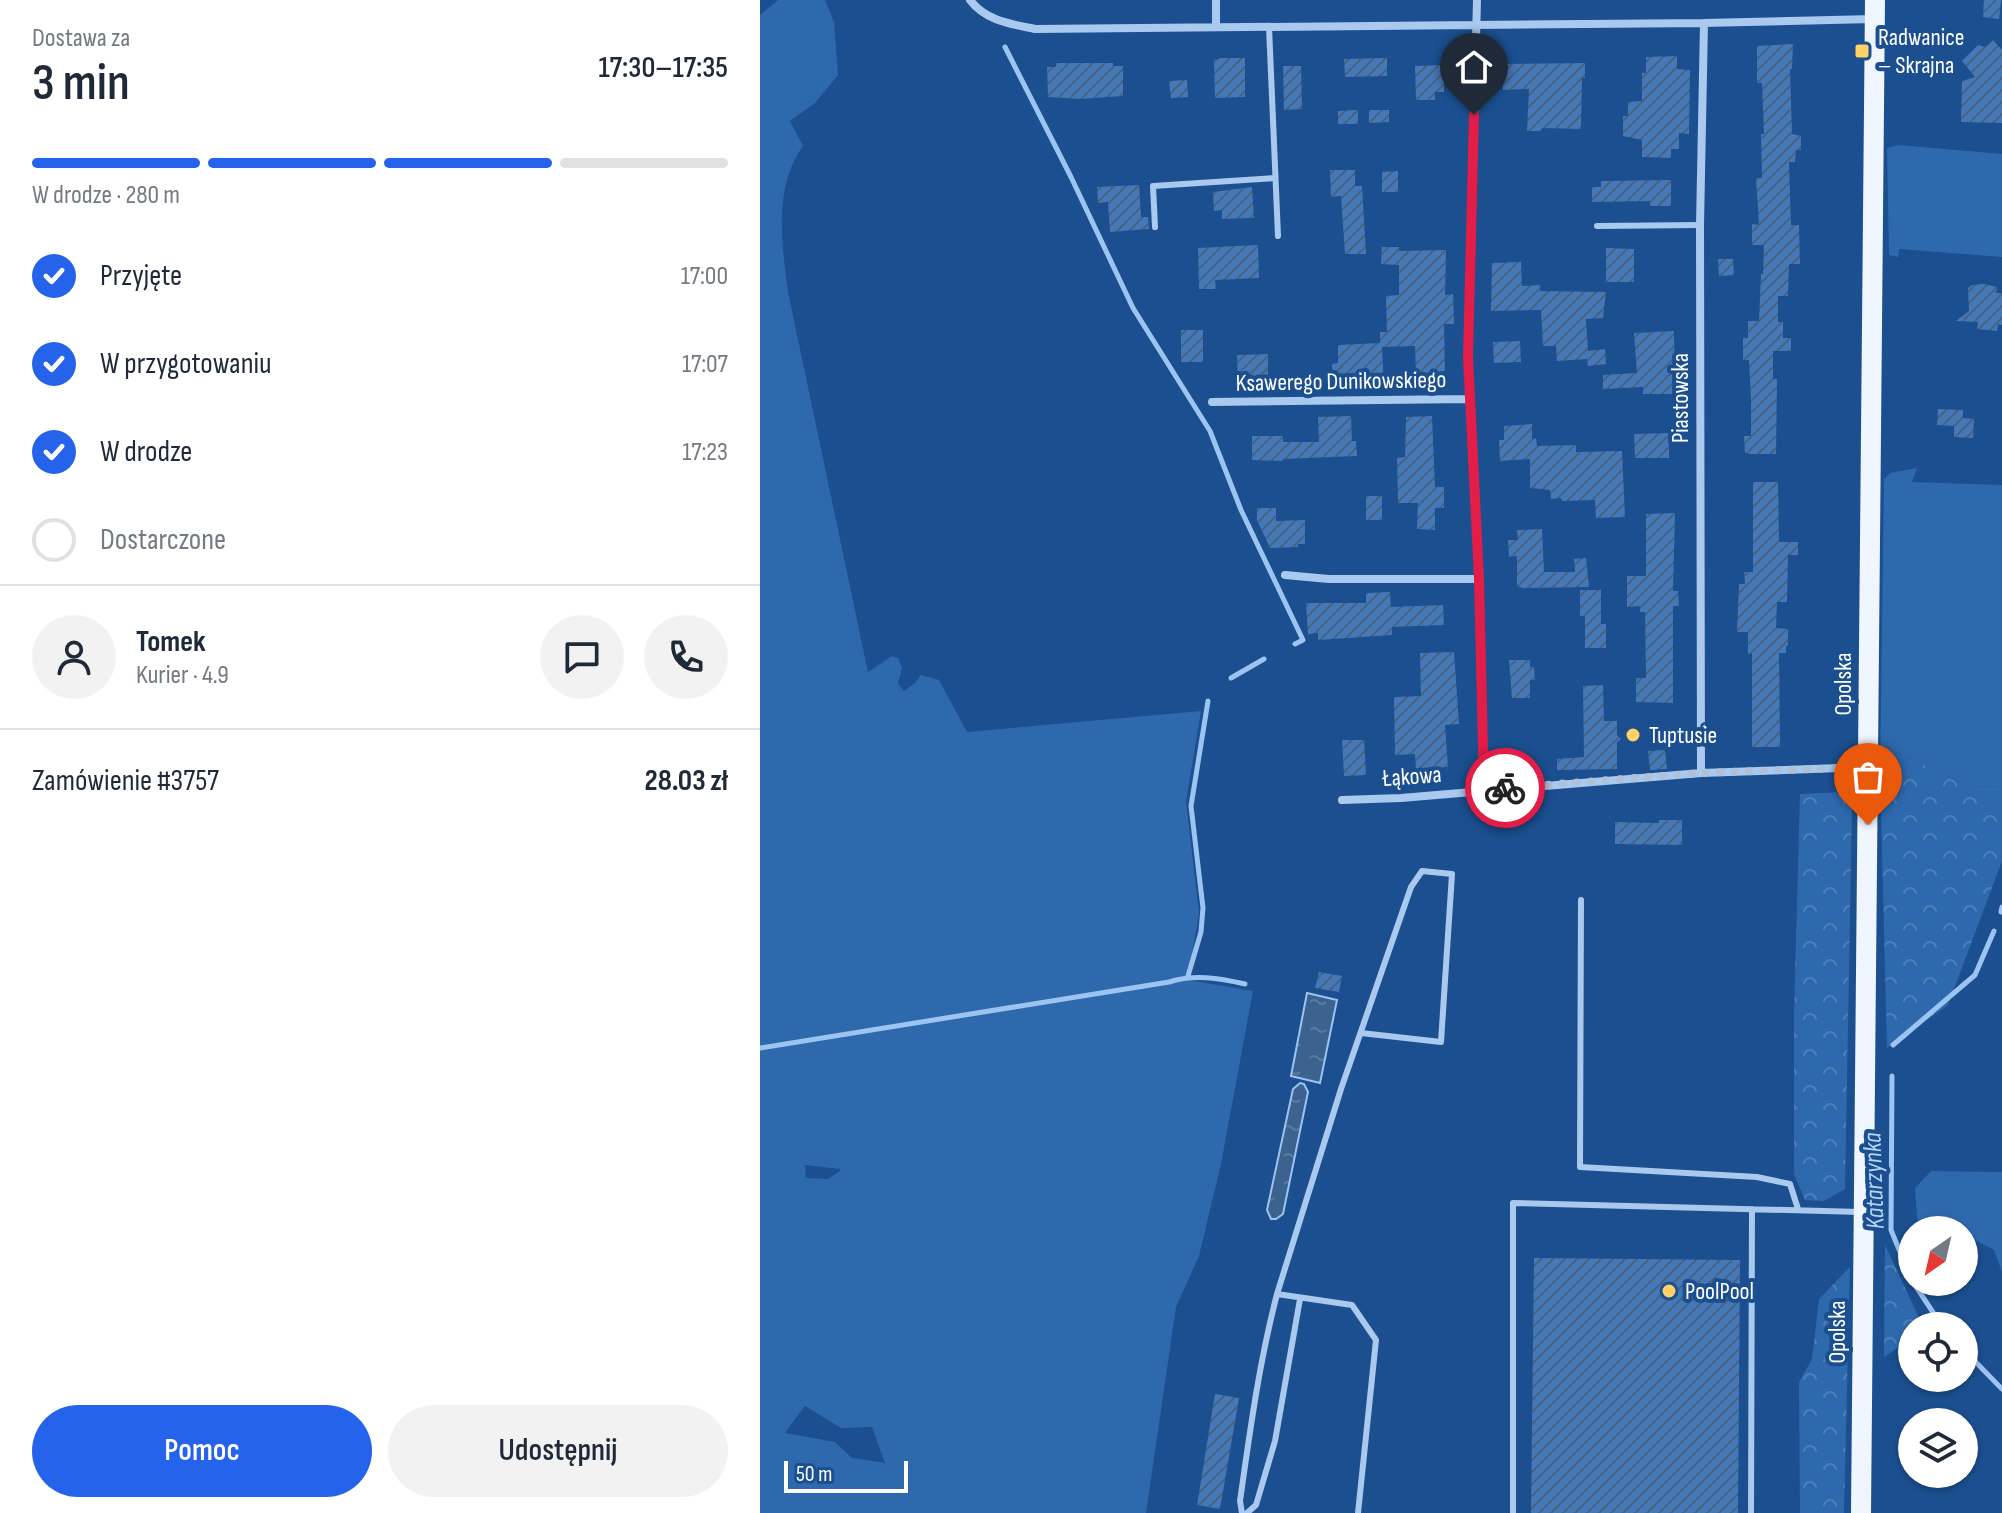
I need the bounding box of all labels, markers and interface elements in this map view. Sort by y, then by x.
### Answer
text: Dostawa za [32,23,130,54]
place label: Radwanice – Skrajna [1878,23,1964,80]
pin [1440,33,1508,115]
marker: Radwanice – Skrajna [1853,42,1871,60]
icon: home [1452,45,1496,89]
text: 17:30–17:35 [598,50,728,86]
text: 3 min [32,52,130,115]
text: W drodze · 280 m [32,180,180,211]
icon: check [32,254,76,298]
text: Przyjęte [100,258,182,294]
text: 17:00 [681,261,728,292]
icon: check [32,342,76,386]
text: W przygotowaniu [100,346,272,382]
text: 17:07 [682,349,728,380]
street label: Piastowska [1666,353,1695,443]
street label: Ksawerego Dunikowskiego [1235,365,1447,398]
icon: check [32,430,76,474]
text: W drodze [100,434,192,470]
text: 17:23 [682,437,728,468]
text: Dostarczone [100,522,226,558]
button: person [32,615,116,699]
button: chat [540,615,624,699]
button: phone [644,615,728,699]
text: Tomek [136,624,206,660]
street label: Opolska [1829,652,1858,716]
text: Kurier · 4.9 [136,660,229,691]
place label: Tuptusie [1649,721,1717,750]
marker: Tuptusie [1624,726,1642,744]
pin [1834,743,1902,825]
courier [1465,748,1545,828]
icon: bag [1846,755,1890,799]
street label: Łąkowa [1381,760,1443,793]
text: Zamówienie #3757 [32,763,219,799]
text: 28.03 zł [645,763,728,799]
icon: bike [1483,766,1527,810]
water label: Katarzynka [1857,1132,1892,1230]
north arrow [1898,1216,1978,1296]
map controls [1898,1216,1978,1488]
place label: PoolPool [1685,1277,1754,1306]
marker: PoolPool [1660,1282,1678,1300]
street label: Opolska [1823,1300,1852,1364]
button: locate [1898,1312,1978,1392]
button: Pomoc [32,1405,372,1497]
button: Udostępnij [388,1405,728,1497]
button: layers [1898,1408,1978,1488]
scale bar [784,1457,908,1493]
text: 50 m [796,1461,832,1488]

